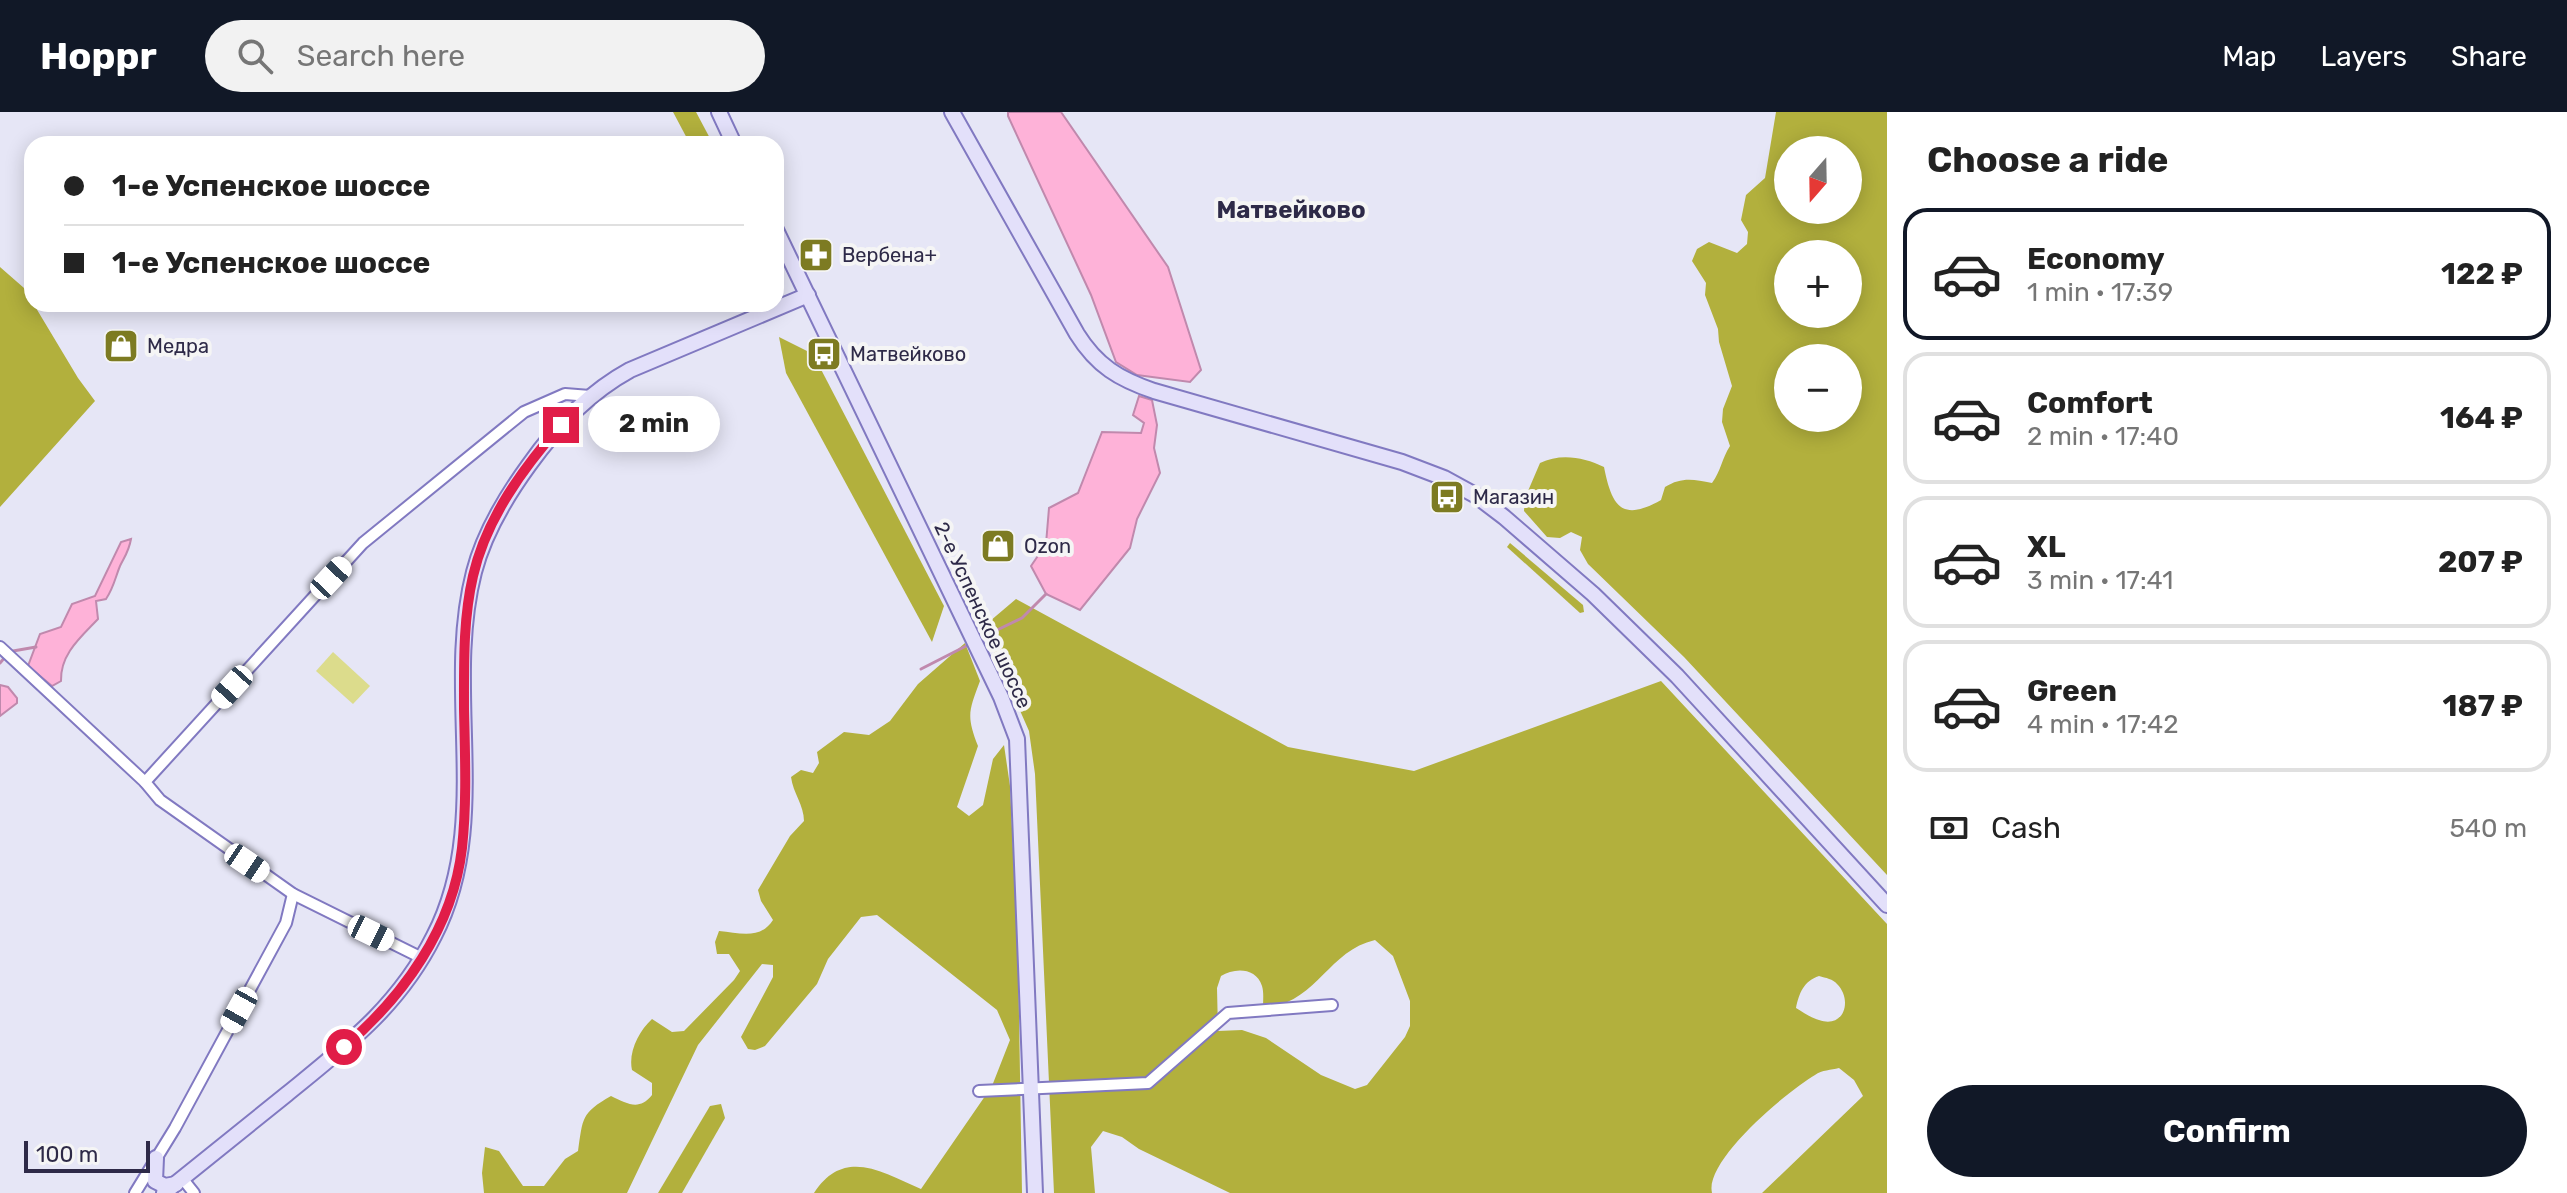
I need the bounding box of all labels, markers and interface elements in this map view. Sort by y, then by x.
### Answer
search box [205,20,765,92]
text: Hoppr [40,33,157,79]
icon: search [233,34,277,78]
text: Search here [297,38,465,74]
text: Map [2222,40,2277,73]
text: Layers [2321,40,2407,73]
text: Share [2451,40,2527,73]
north arrow [1774,136,1862,224]
map controls [1774,136,1862,432]
text: Choose a ride [1927,138,2168,181]
text: 1-е Успенское шоссе [112,168,430,204]
district label: Матвейково [1216,196,1366,224]
pharmacy icon: Вербена+ [797,236,835,274]
icon: car [1931,238,2003,310]
button: + [1774,240,1862,328]
text: Economy [2027,241,2165,277]
place label: Вербена+ [842,243,937,267]
text: 1-е Успенское шоссе [112,245,430,281]
text: 122 ₽ [2441,256,2523,292]
text: 1 min · 17:39 [2027,277,2173,308]
shop icon: Медра [102,327,140,365]
place label: Медра [147,334,209,358]
bus stop icon: Матвейково [805,335,843,373]
place label: Матвейково [850,342,966,366]
button: − [1774,344,1862,432]
icon: car [1931,382,2003,454]
text: Comfort [2027,385,2153,421]
callout: 2 min [589,397,721,453]
text: 164 ₽ [2440,400,2523,436]
route end [543,407,579,443]
text: 2 min [619,408,689,439]
text: 2 min · 17:40 [2027,421,2179,452]
bus stop icon: Магазин [1428,478,1466,516]
place label: Магазин [1473,485,1554,509]
street label: 2-е Успенское шоссе [929,518,1037,712]
icon: car [1931,526,2003,598]
shop icon: Ozon [979,527,1017,565]
text: XL [2027,529,2066,565]
place label: Ozon [1024,534,1071,558]
text: 207 ₽ [2438,544,2523,580]
car [306,552,356,604]
text: 3 min · 17:41 [2027,565,2173,596]
car [207,661,257,713]
icon: car [1931,670,2003,742]
text: Green [2027,673,2117,709]
text: 187 ₽ [2443,688,2523,724]
text: 4 min · 17:42 [2027,709,2179,740]
icon: cash [1927,806,1971,850]
text: Cash [1991,810,2061,846]
text: 540 m [2449,813,2527,844]
car [220,840,274,886]
car [344,912,398,954]
car [217,983,261,1037]
route start [326,1029,362,1065]
button: Confirm [1927,1085,2527,1177]
scale bar [24,1137,150,1173]
text: 100 m [36,1141,98,1168]

